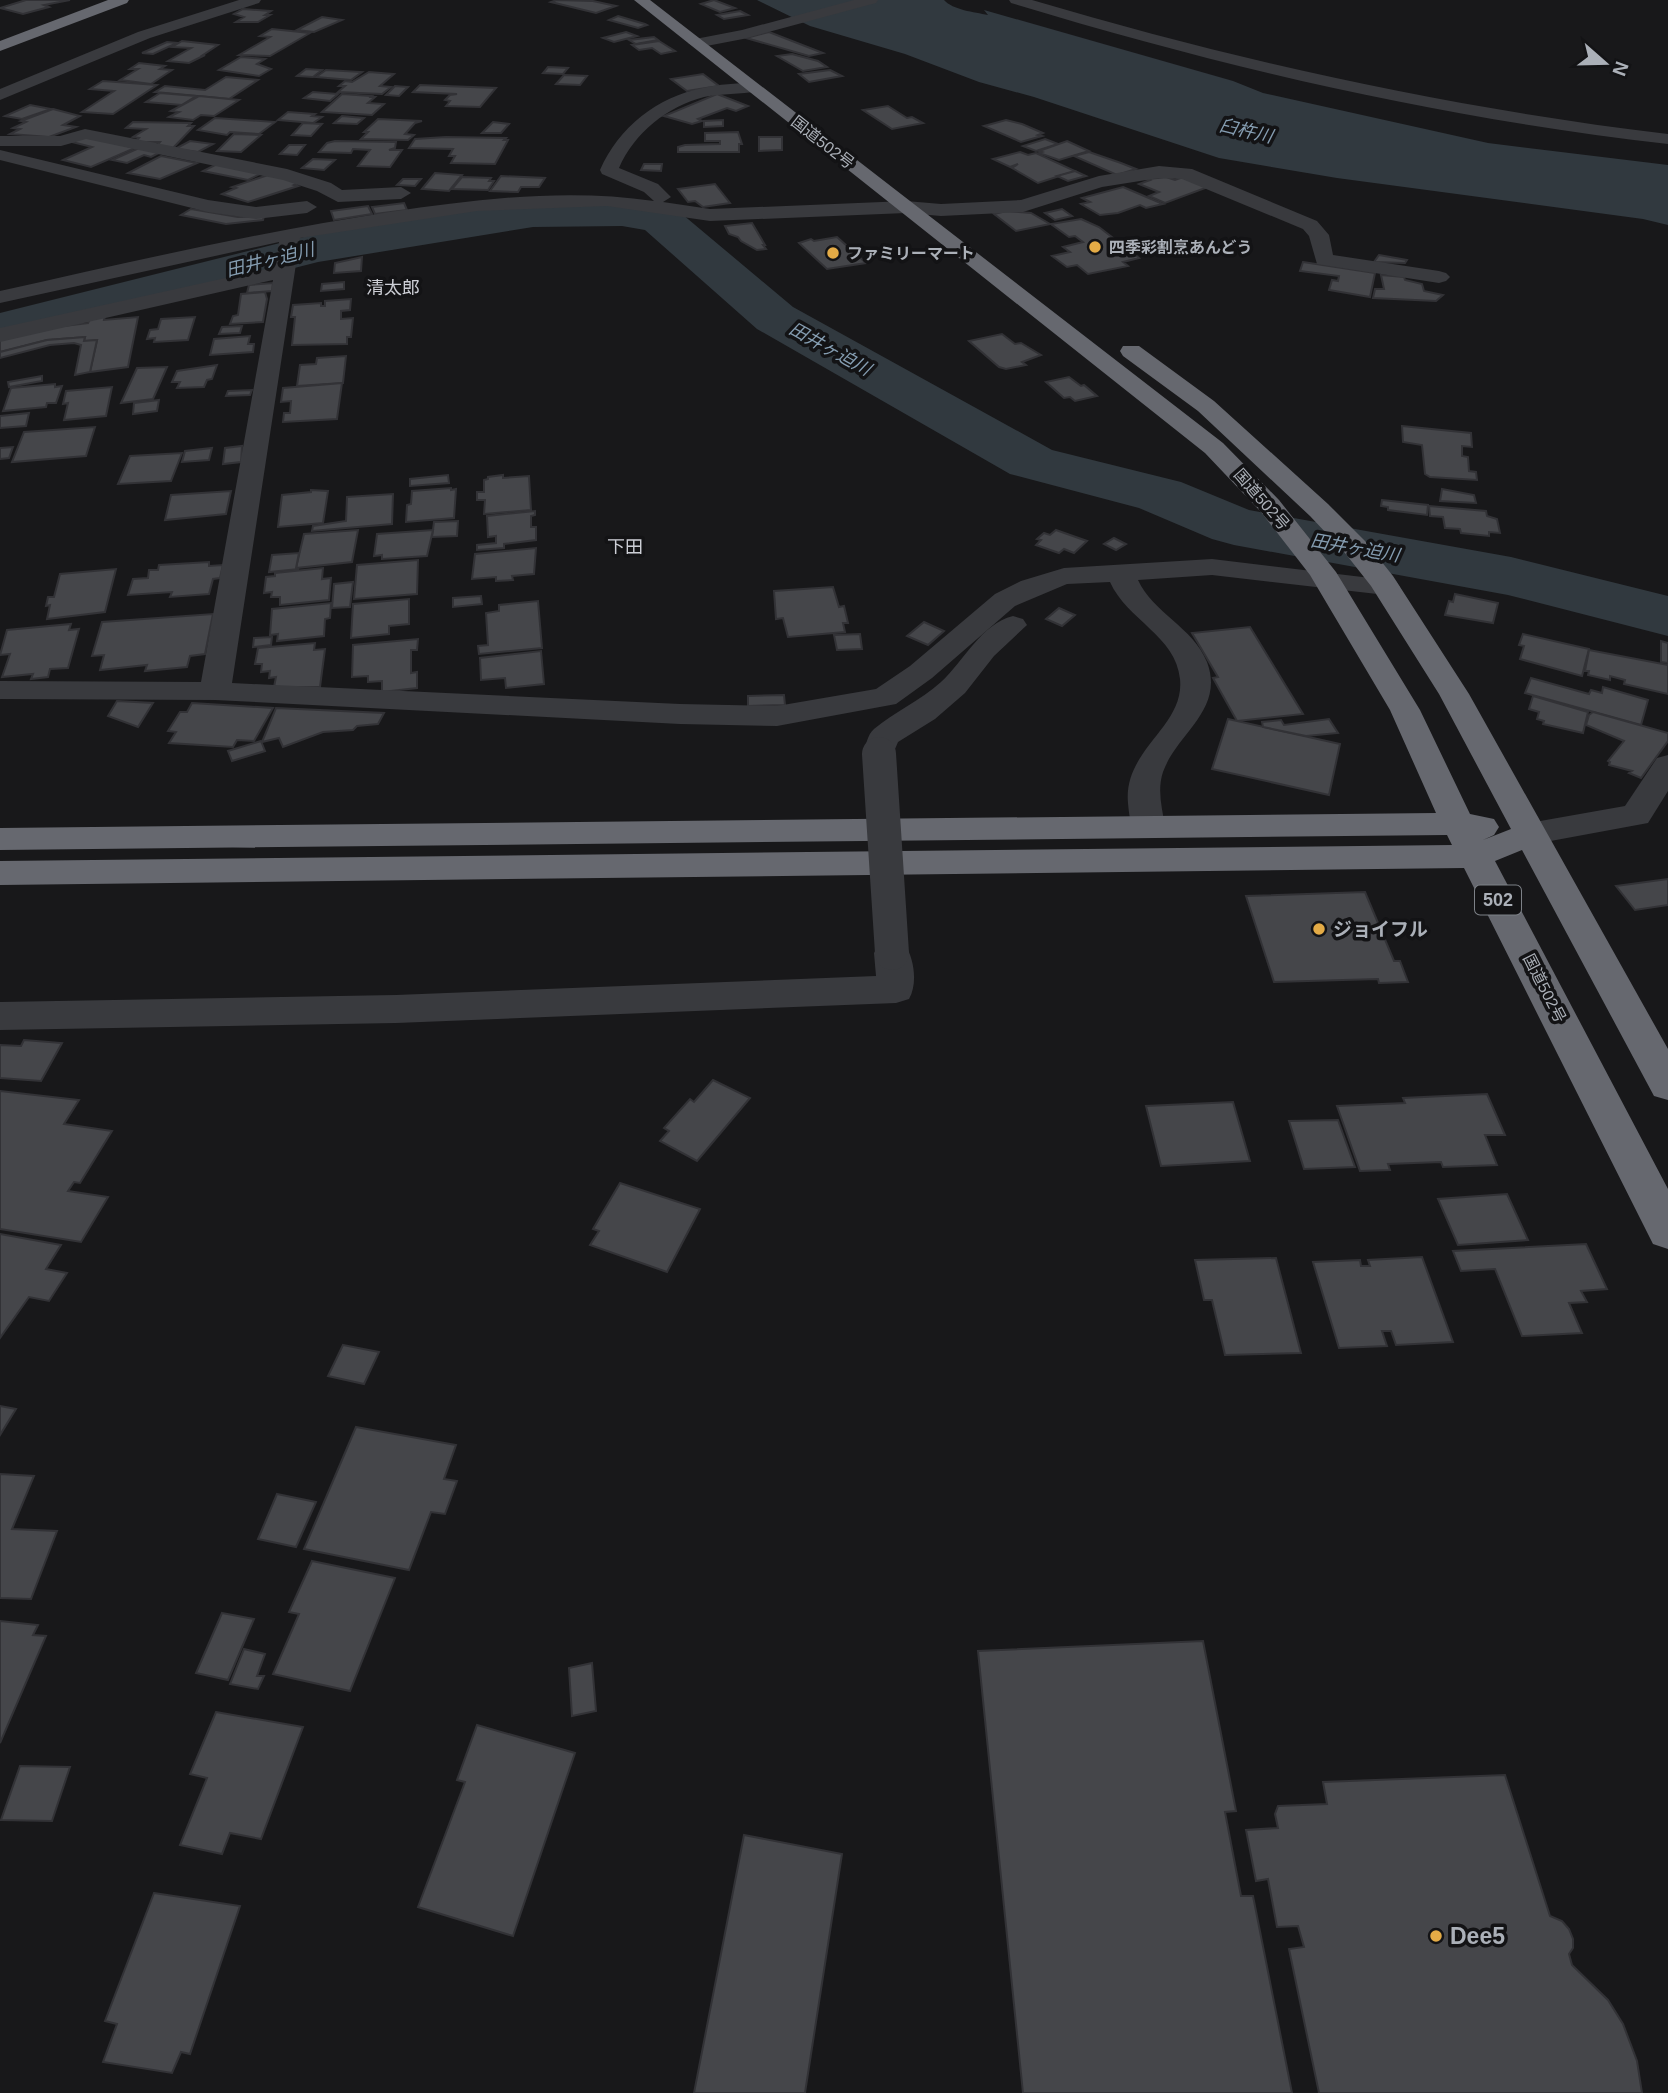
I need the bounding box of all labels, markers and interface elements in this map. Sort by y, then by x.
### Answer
north arrow [1570,28,1640,98]
text: N [1608,59,1633,79]
street label: 国道502号 [788,113,857,172]
water label: 臼杵川 [1217,115,1277,147]
water label: 田井ヶ迫川 [224,239,318,281]
marker: 四季彩割烹あんどう [1087,239,1103,255]
place label: 四季彩割烹あんどう [1109,239,1253,256]
marker: ファミリーマート [825,245,841,261]
place label: ファミリーマート [847,245,975,262]
district label: 清太郎 [366,278,420,298]
water label: 田井ヶ迫川 [786,318,876,381]
street label: 国道502号 [1231,466,1293,533]
water label: 田井ヶ迫川 [1309,530,1403,566]
district label: 下田 [607,537,643,557]
road number: 502 [1475,886,1521,915]
place label: ジョイフル [1333,919,1428,940]
marker: ジョイフル [1311,921,1327,937]
street label: 国道502号 [1520,951,1569,1025]
place label: Dee5 [1450,1923,1505,1949]
marker: Dee5 [1428,1928,1444,1944]

